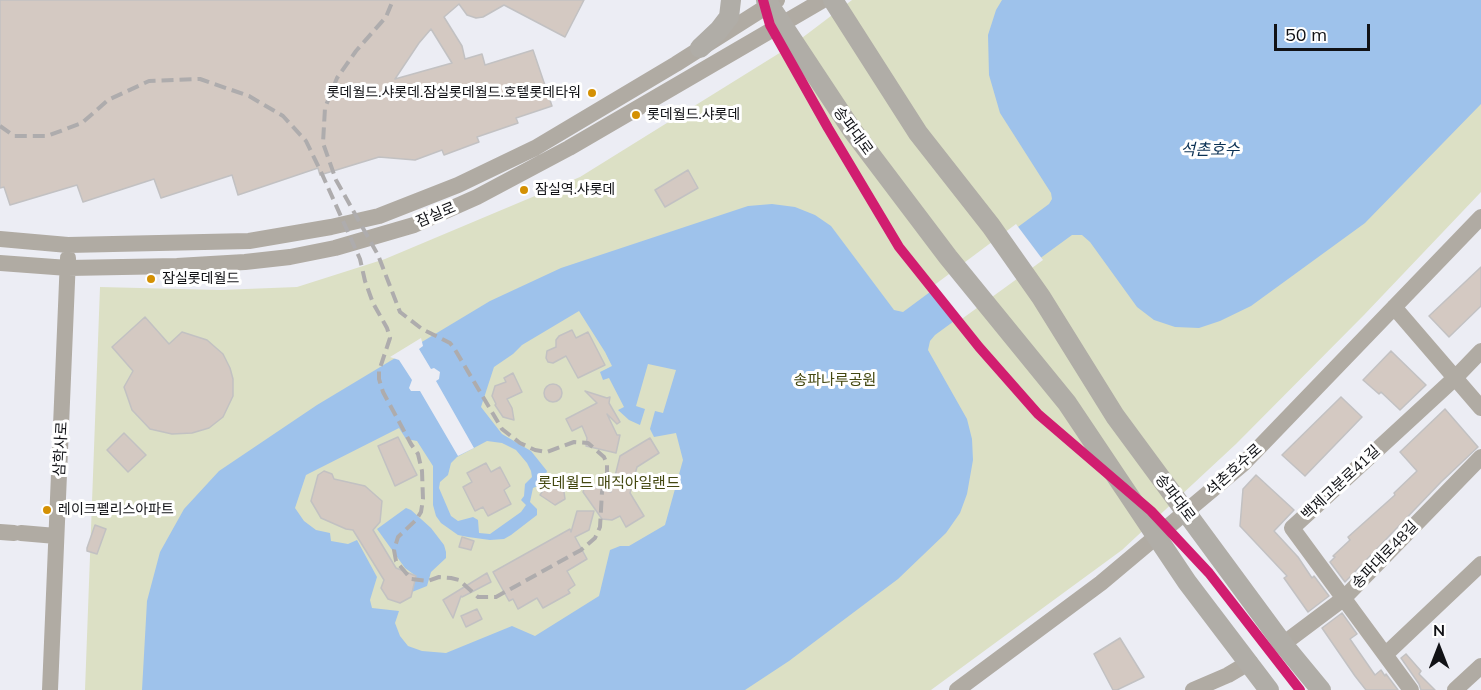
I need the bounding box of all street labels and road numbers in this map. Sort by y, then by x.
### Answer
street label: 송파대로 [829,103,877,159]
street label: 잠실로 [413,199,459,231]
street label: 삼학사로 [51,421,71,477]
street label: 석촌호수로 [1202,440,1266,500]
street label: 백제고분로41길 [1298,442,1384,524]
street label: 송파대로 [1151,471,1199,525]
street label: 송파대로48길 [1348,517,1422,593]

